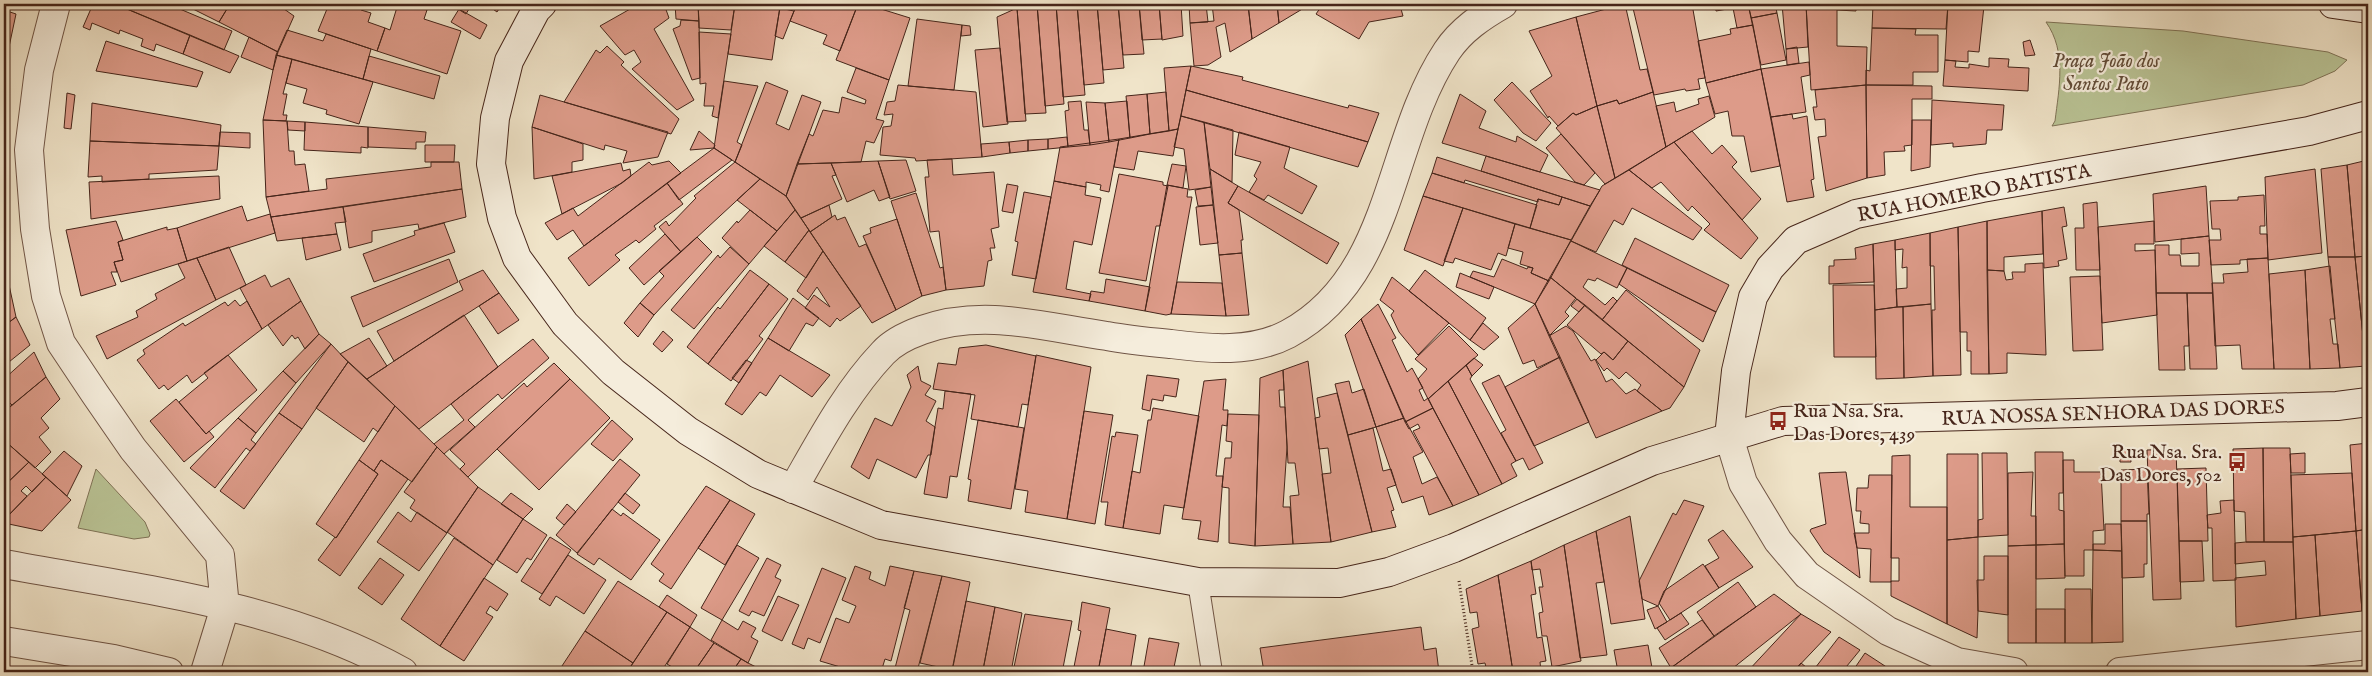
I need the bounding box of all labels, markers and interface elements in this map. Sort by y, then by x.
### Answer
park label: Praça João dos Santos Pato [2053,49,2160,97]
street label: RUA HOMERO BATISTA [1855,158,2094,228]
street label: RUA NOSSA SENHORA DAS DORES [1941,395,2285,432]
place label: Rua Nsa. Sra. Das Dores, 439 [1793,399,1915,447]
bus stop icon: Rua Nsa. Sra. Das Dores, 439 [1767,410,1789,432]
place label: Rua Nsa. Sra. Das Dores, 502 [2100,440,2222,488]
bus stop icon: Rua Nsa. Sra. Das Dores, 502 [2226,451,2248,473]

